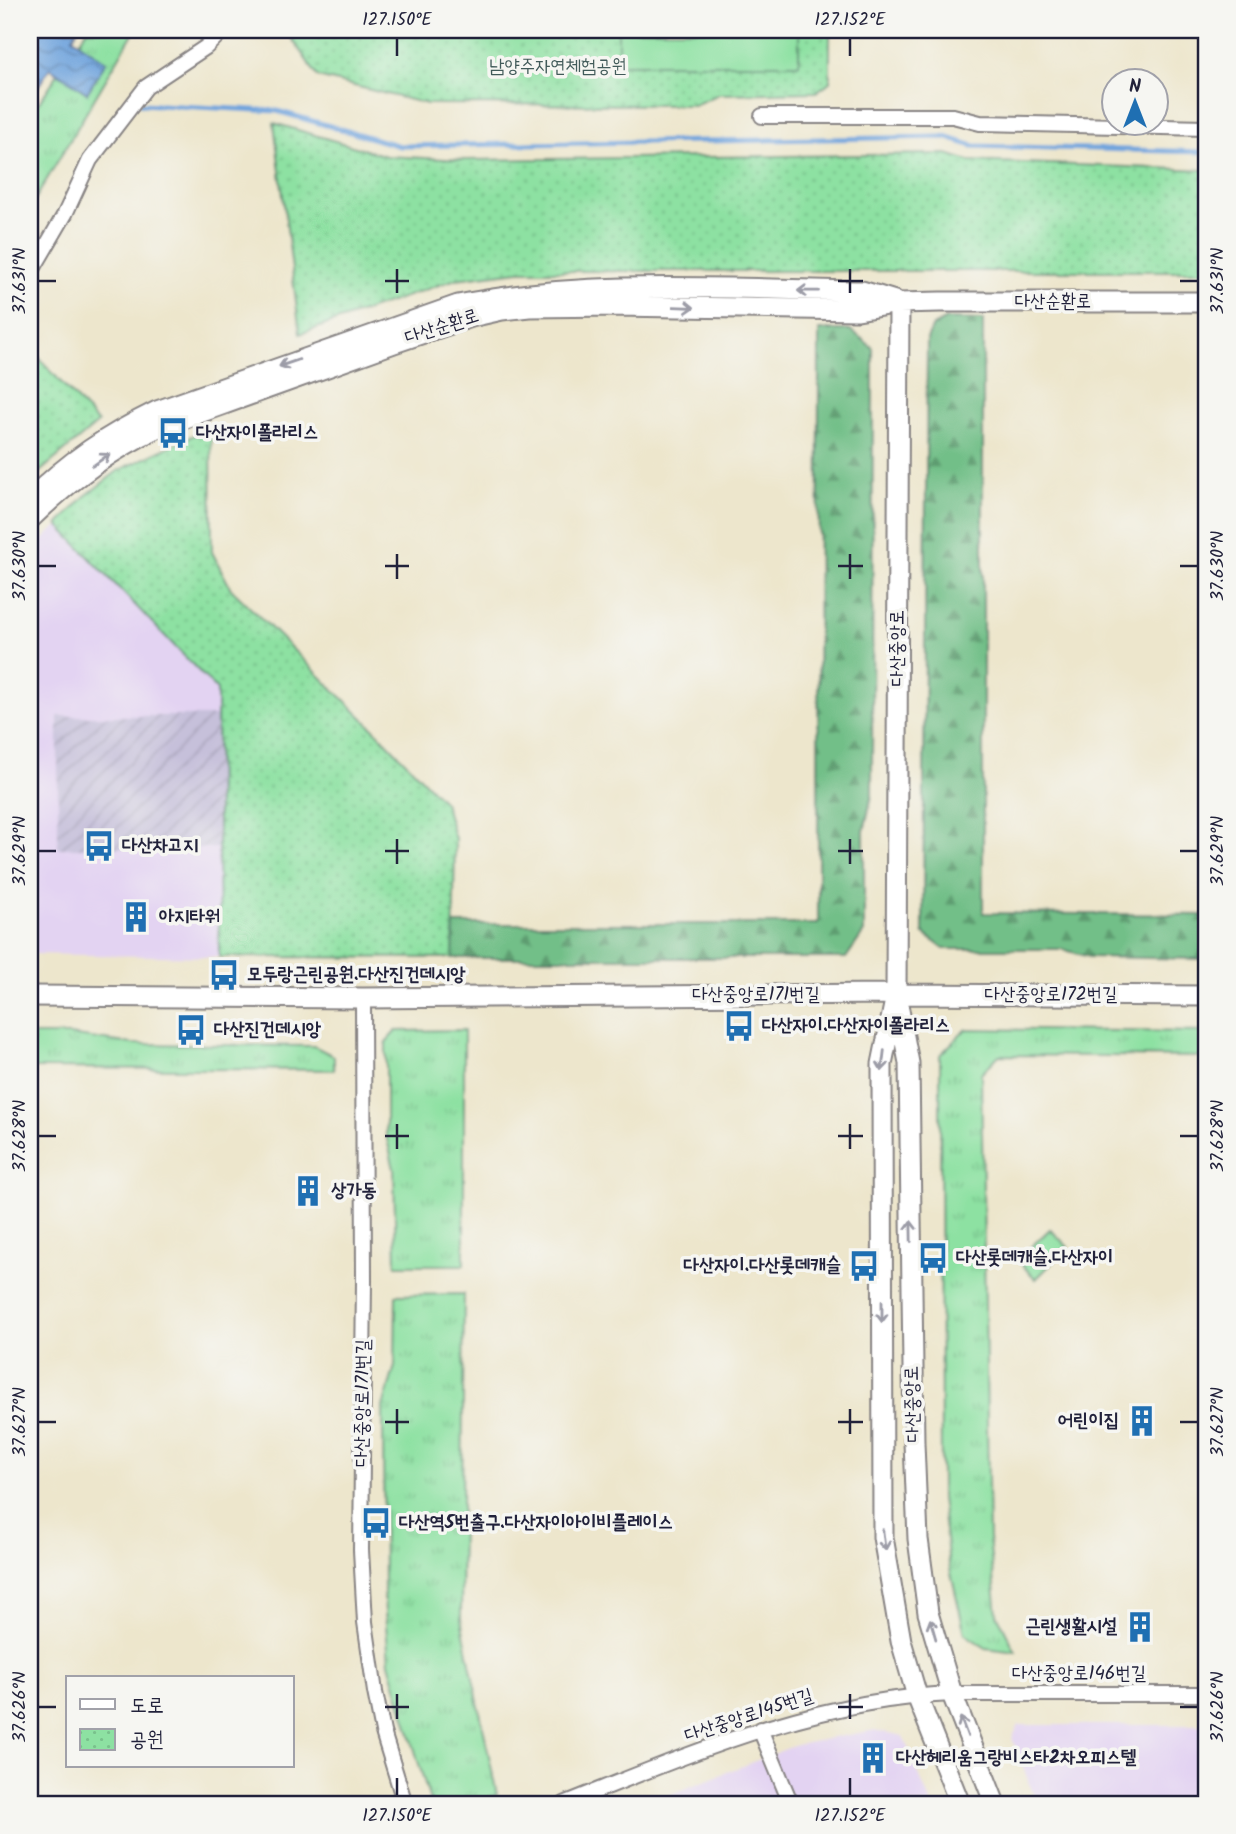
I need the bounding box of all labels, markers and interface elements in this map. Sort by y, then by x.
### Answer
text: 127.150°E [362,6,432,35]
text: 127.152°E [814,6,886,35]
park label: 남양주자연체험공원 [489,52,627,82]
north arrow [1100,66,1170,136]
text: N [1129,72,1141,102]
text: 37.631°N [6,247,35,315]
text: 37.631°N [1204,247,1233,315]
one-way arrow [797,284,820,297]
street label: 다산순환로 [1015,287,1091,317]
one-way arrow [673,300,696,313]
street label: 다산순환로 [401,301,483,353]
one-way arrow [279,357,301,370]
bus stop icon: 다산자이폴라리스 [156,416,190,450]
place label: 다산자이폴라리스 [196,418,318,448]
one-way arrow [91,452,110,467]
text: 37.630°N [6,531,35,601]
text: 37.630°N [1204,531,1233,601]
street label: 다산중앙로 [883,610,913,686]
text: 37.629°N [6,816,35,886]
text: 37.629°N [1204,816,1233,886]
bus stop icon: 다산차고지 [82,829,116,863]
place label: 다산차고지 [122,831,198,861]
building icon: 아지타워 [119,900,153,934]
place label: 아지타워 [159,902,220,932]
bus stop icon: 모두랑근린공원.다산진건데시앙 [207,958,241,992]
place label: 모두랑근린공원.다산진건데시앙 [247,960,466,990]
street label: 다산중앙로171번길 [692,980,820,1010]
street label: 다산중앙로172번길 [985,980,1117,1010]
bus stop icon: 다산자이.다산자이폴라리스 [722,1009,756,1043]
place label: 다산자이.다산자이폴라리스 [762,1011,950,1041]
bus stop icon: 다산진건데시앙 [174,1013,208,1047]
place label: 다산진건데시앙 [214,1015,322,1045]
one-way arrow [877,1049,890,1072]
text: 37.628°N [6,1100,35,1172]
text: 37.628°N [1204,1100,1233,1172]
building icon: 상가동 [291,1174,325,1208]
place label: 상가동 [331,1176,377,1206]
one-way arrow [904,1220,918,1243]
bus stop icon: 다산롯데캐슬.다산자이 [916,1241,950,1275]
place label: 다산롯데캐슬.다산자이 [956,1243,1113,1273]
bus stop icon: 다산자이.다산롯데캐슬 [847,1249,881,1283]
place label: 다산자이.다산롯데캐슬 [684,1251,841,1281]
one-way arrow [875,1301,889,1324]
street label: 다산중앙로171번길 [347,1339,379,1467]
street label: 다산중앙로 [897,1366,929,1442]
text: 37.627°N [6,1387,35,1457]
text: 37.627°N [1204,1387,1233,1457]
building icon: 어린이집 [1125,1404,1159,1438]
place label: 어린이집 [1058,1406,1119,1436]
bus stop icon: 다산역5번출구.다산자이아이비플레이스 [359,1506,393,1540]
place label: 다산역5번출구.다산자이아이비플레이스 [399,1508,673,1538]
one-way arrow [878,1528,891,1551]
building icon: 근린생활시설 [1123,1610,1157,1644]
place label: 근린생활시설 [1025,1612,1118,1642]
one-way arrow [926,1618,939,1640]
street label: 다산중앙로146번길 [1012,1659,1146,1689]
text: 37.626°N [6,1671,35,1743]
text: 37.626°N [1204,1671,1233,1743]
legend [66,1676,294,1768]
street label: 다산중앙로145번길 [681,1681,817,1751]
text: 도로 [130,1690,164,1723]
one-way arrow [957,1716,970,1738]
text: 공원 [130,1724,164,1757]
building icon: 다산헤리움그랑비스타2차오피스텔 [856,1741,890,1775]
place label: 다산헤리움그랑비스타2차오피스텔 [896,1743,1137,1773]
text: 127.150°E [362,1802,432,1831]
text: 127.152°E [814,1802,886,1831]

